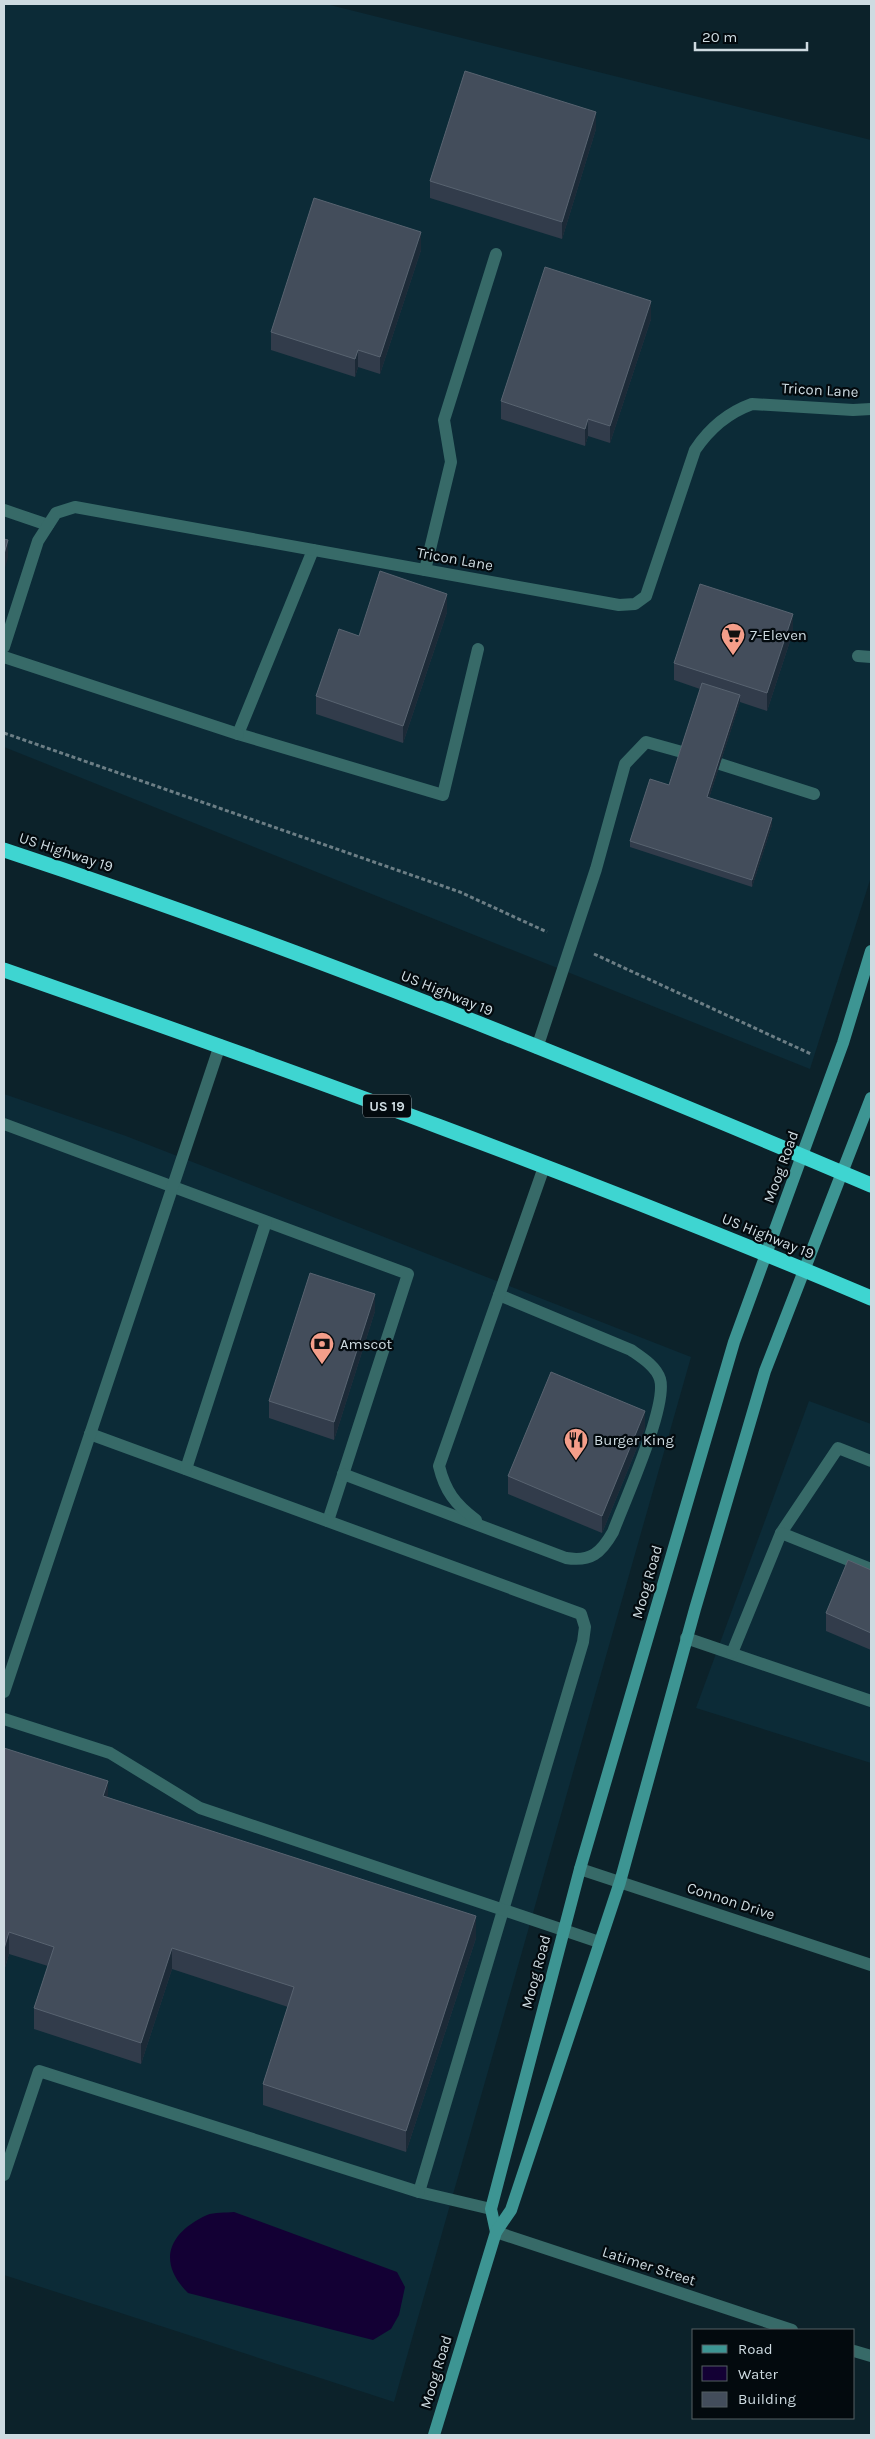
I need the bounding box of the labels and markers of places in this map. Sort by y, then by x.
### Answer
supermarket icon: 7-Eleven [720,622,746,656]
place label: 7-Eleven [750,626,807,644]
bank icon: Amscot [309,1331,335,1365]
place label: Amscot [340,1335,392,1353]
restaurant icon: Burger King [563,1427,589,1461]
place label: Burger King [594,1431,674,1449]

